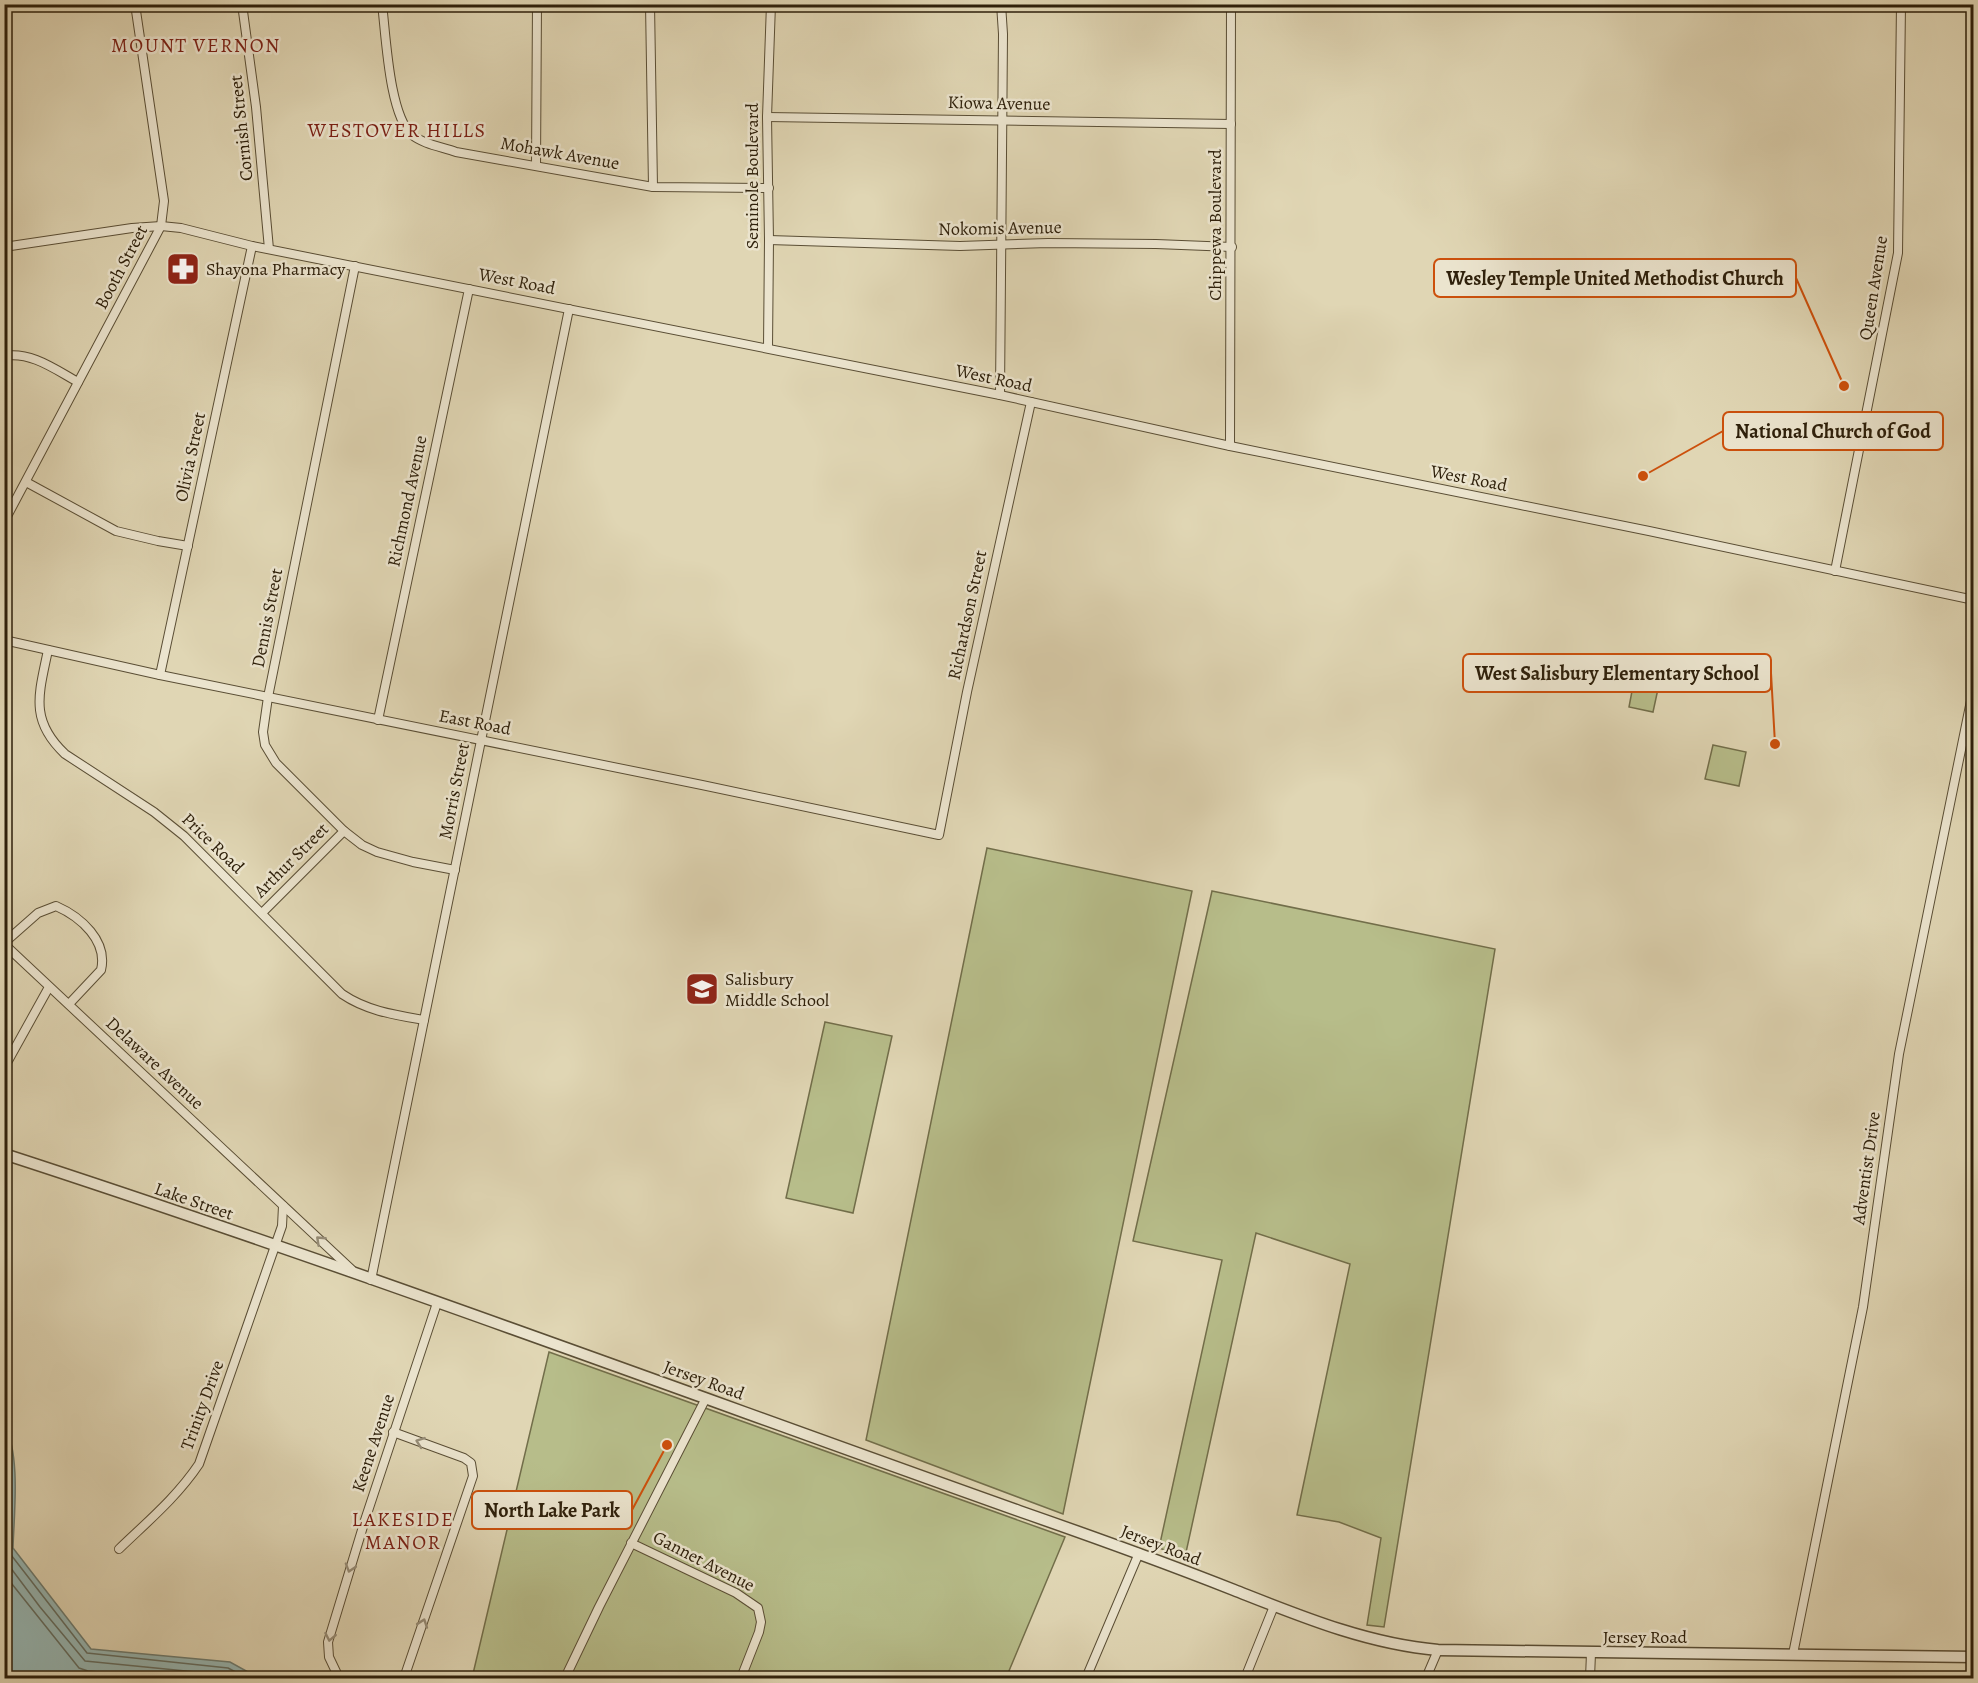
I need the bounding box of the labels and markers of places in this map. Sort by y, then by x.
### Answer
pharmacy icon: Shayona Pharmacy [165,251,201,287]
place label: Shayona Pharmacy [206,257,346,281]
callout: Wesley Temple United Methodist Church [1434,259,1796,297]
callout: National Church of God [1723,412,1943,450]
callout: West Salisbury Elementary School [1463,654,1771,692]
place label: Salisbury Middle School [725,967,830,1012]
school or university icon: Salisbury Middle School [684,971,720,1007]
callout: North Lake Park [472,1491,632,1529]

